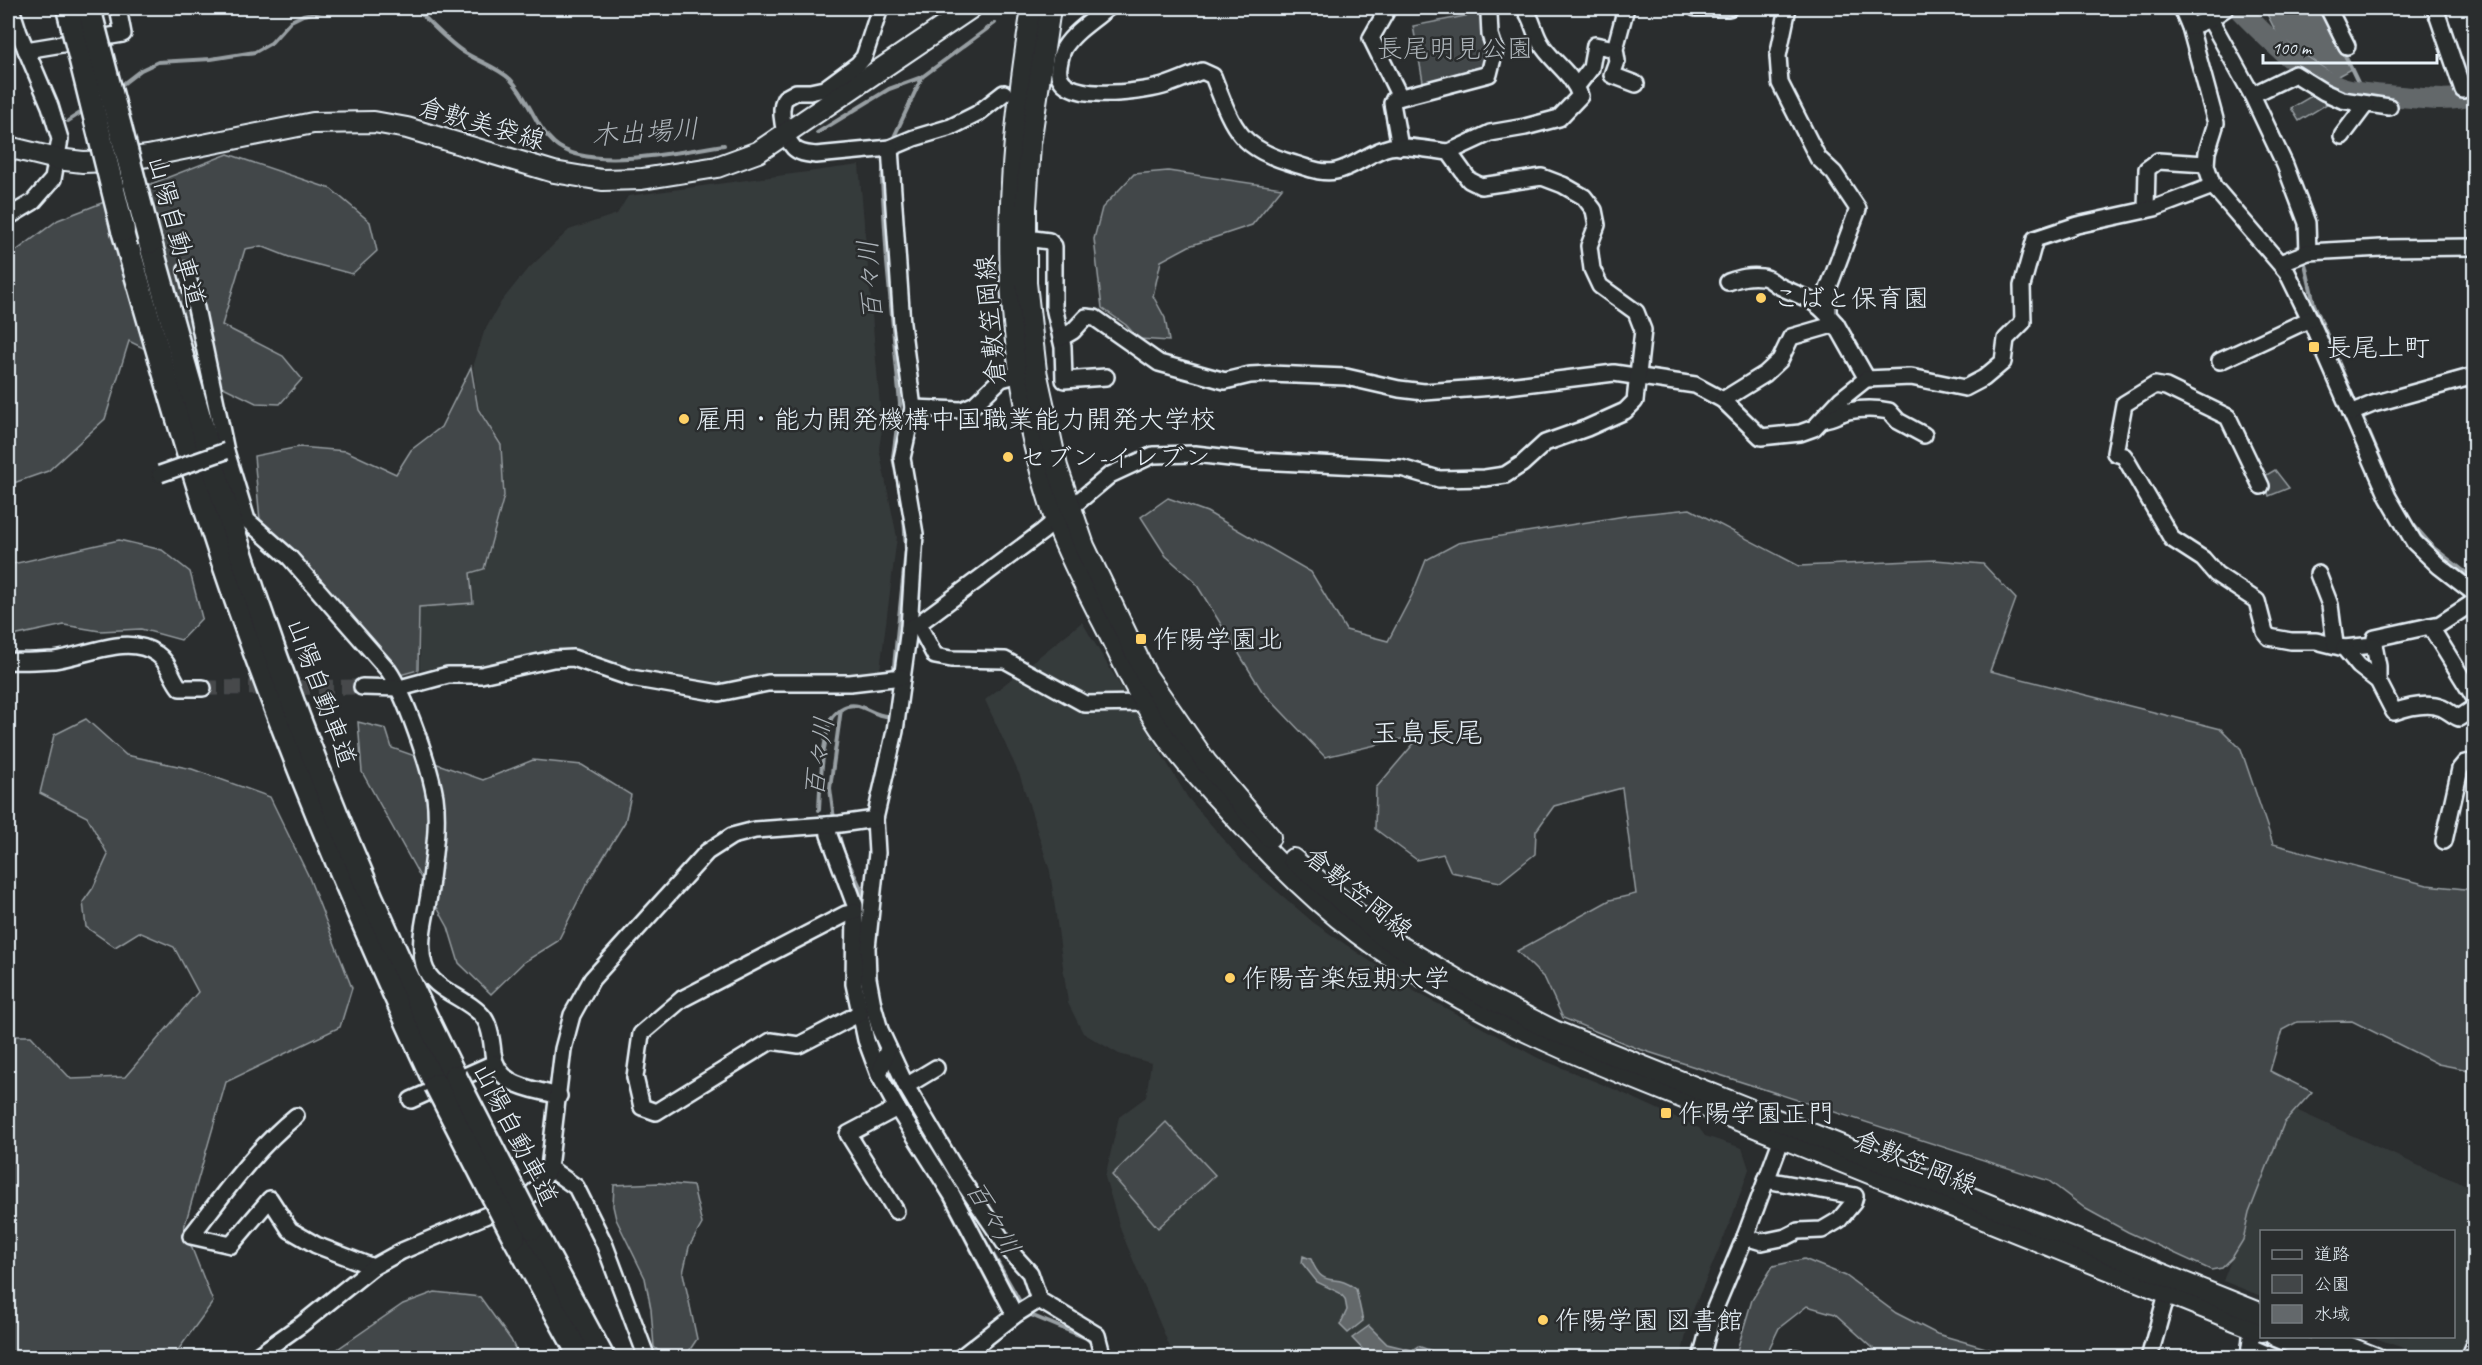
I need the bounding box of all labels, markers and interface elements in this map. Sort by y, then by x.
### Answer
scale bar [2263,27,2437,65]
park label: 長尾明見公園 [1377,32,1533,65]
text: 100 m [2272,37,2313,59]
street label: 倉敷美袋線 [415,90,549,157]
water label: 木出場川 [590,111,700,153]
street label: 山陽自動車道 [140,152,213,311]
water label: 百々川 [850,238,890,322]
street label: 倉敷笠岡線 [968,254,1013,386]
place label: こばと保育園 [1773,282,1929,315]
marker: こばと保育園 [1754,291,1768,305]
place label: 長尾上町 [2326,331,2430,364]
marker: 長尾上町 [2307,340,2321,354]
place label: 雇用・能力開発機構中国職業能力開発大学校 [696,403,1216,436]
marker: 雇用・能力開発機構中国職業能力開発大学校 [677,412,691,426]
place label: セブン-イレブン [1020,441,1210,474]
marker: セブン-イレブン [1001,450,1015,464]
street label: 山陽自動車道 [279,613,364,771]
place label: 作陽学園北 [1153,623,1283,656]
marker: 作陽学園北 [1134,632,1148,646]
water label: 百々川 [797,715,841,799]
district label: 玉島長尾 [1371,715,1483,750]
street label: 倉敷笠岡線 [1298,840,1420,947]
place label: 作陽音楽短期大学 [1242,962,1450,995]
marker: 作陽音楽短期大学 [1223,971,1237,985]
street label: 山陽自動車道 [465,1057,566,1211]
place label: 作陽学園正門 [1678,1097,1834,1130]
marker: 作陽学園正門 [1659,1106,1673,1120]
street label: 倉敷笠岡線 [1849,1123,1982,1202]
water label: 百々川 [958,1174,1028,1262]
legend [2260,1230,2455,1338]
text: 道路 [2314,1243,2350,1265]
text: 公園 [2314,1273,2350,1295]
text: 水域 [2314,1303,2350,1325]
place label: 作陽学園 図書館 [1555,1304,1743,1337]
marker: 作陽学園 図書館 [1536,1313,1550,1327]

